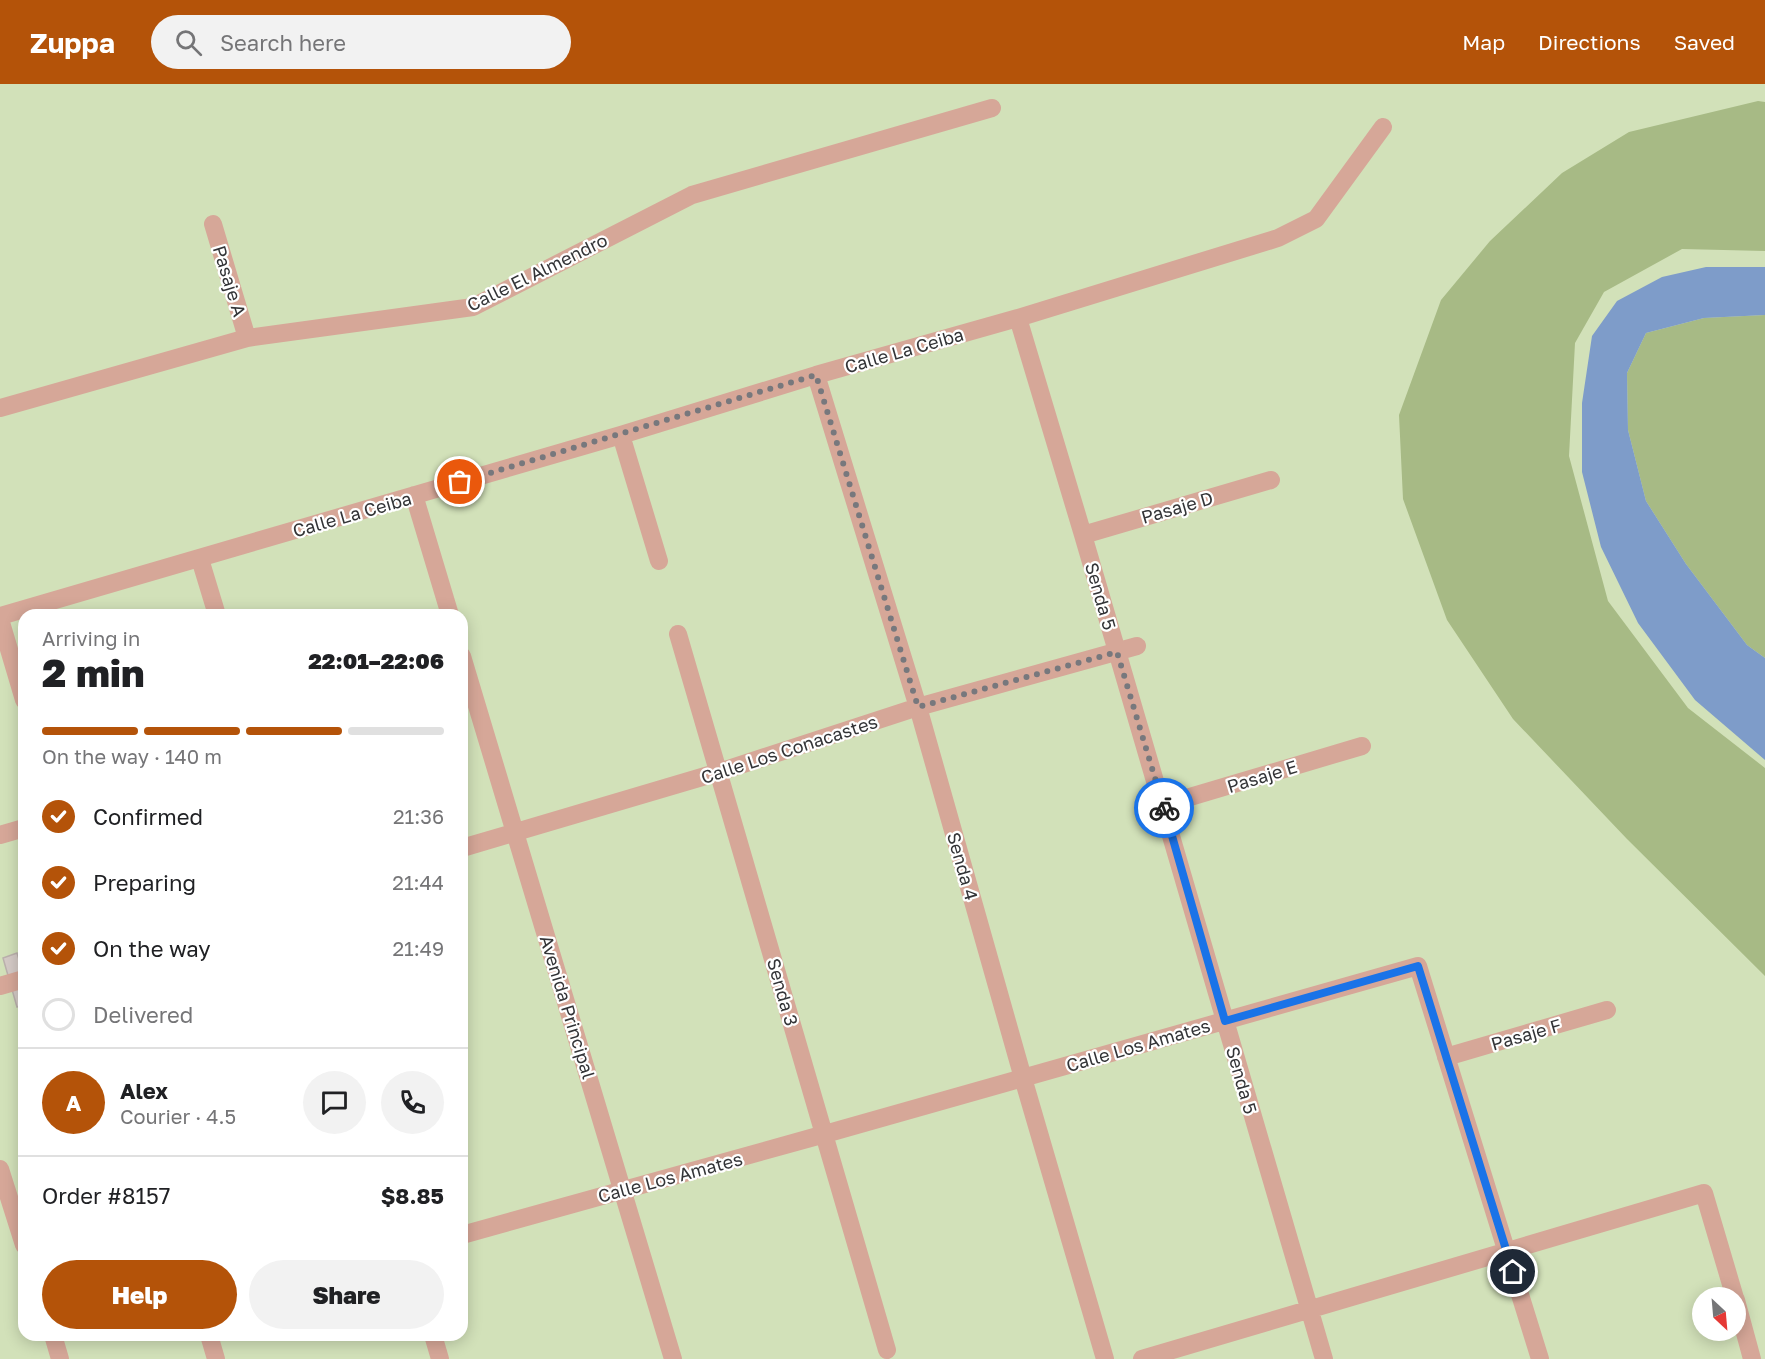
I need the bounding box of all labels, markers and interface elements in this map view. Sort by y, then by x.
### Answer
search box [151,15,571,69]
text: Zuppa [30,26,115,59]
icon: search [172,26,205,59]
text: Search here [220,29,346,56]
text: Map [1462,29,1505,55]
text: Directions [1538,29,1641,55]
text: Saved [1674,29,1735,55]
street label: Calle El Almendro [463,228,611,316]
street label: Pasaje A [209,243,251,319]
street label: Calle La Ceiba [842,323,966,377]
pin [434,456,485,507]
icon: bag [443,465,476,498]
street label: Pasaje D [1138,486,1216,528]
street label: Calle La Ceiba [290,487,414,541]
street label: Senda 5 [1081,560,1121,632]
text: Arriving in [42,626,140,650]
text: 22:01–22:06 [308,647,444,674]
text: 2 min [42,649,145,696]
street label: Calle Los Conacastes [698,710,880,788]
text: On the way · 140 m [42,744,222,768]
street label: Pasaje E [1224,755,1300,797]
courier [1134,778,1194,838]
icon: bike [1148,792,1181,825]
icon: check [42,800,75,833]
text: Confirmed [93,803,203,830]
text: 21:36 [393,804,444,828]
street label: Senda 4 [943,829,983,903]
icon: check [42,866,75,899]
text: Preparing [93,869,196,896]
text: 21:44 [392,870,444,894]
icon: check [42,932,75,965]
street label: Avenida Principal [536,932,600,1082]
text: On the way [93,935,211,962]
text: 21:49 [392,936,444,960]
street label: Senda 3 [763,956,803,1028]
text: Delivered [93,1001,193,1028]
street label: Calle Los Amates [1063,1014,1213,1076]
street label: Pasaje F [1488,1014,1564,1054]
street label: Senda 5 [1222,1044,1262,1116]
button: chat [303,1071,366,1134]
button: phone [381,1071,444,1134]
text: Alex [120,1077,168,1104]
text: A [66,1089,81,1116]
text: Courier · 4.5 [120,1104,236,1128]
street label: Calle Los Amates [595,1147,745,1207]
text: Order #8157 [42,1182,170,1209]
text: $8.85 [381,1182,444,1209]
pin [1487,1246,1538,1297]
icon: home [1496,1255,1529,1288]
button: Help [42,1260,237,1329]
button: Share [249,1260,444,1329]
north arrow [1692,1287,1746,1341]
map controls [1692,1287,1746,1341]

